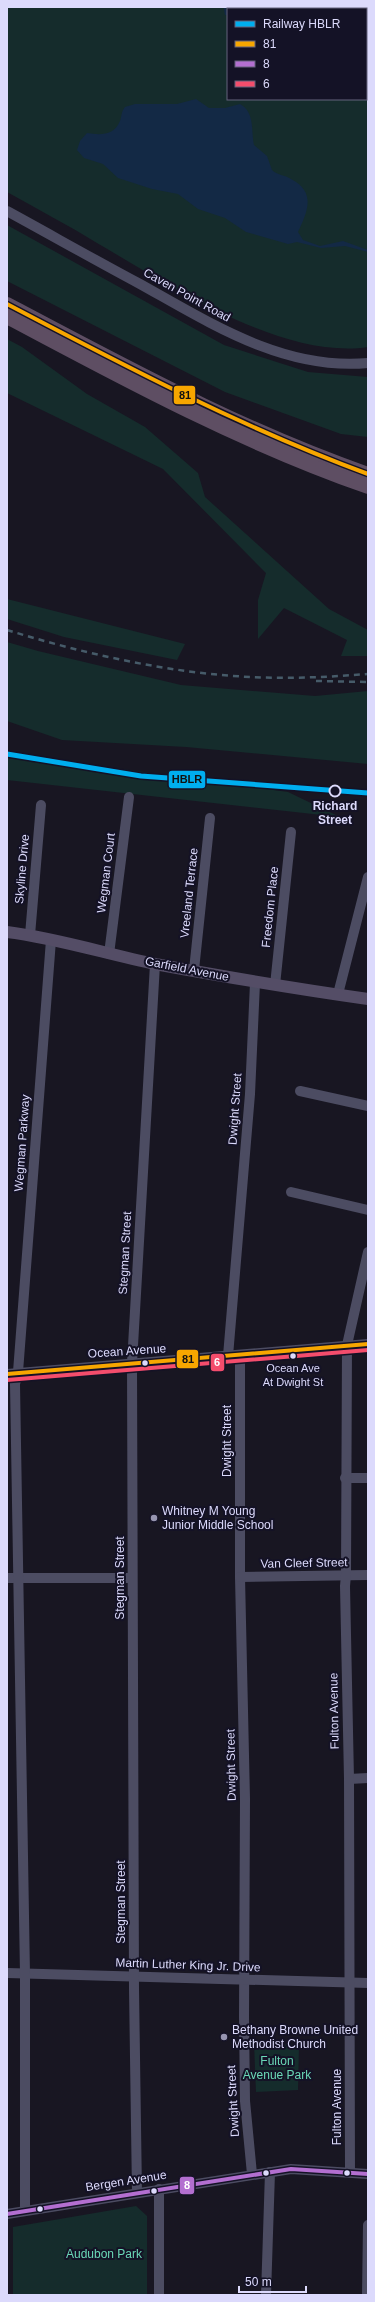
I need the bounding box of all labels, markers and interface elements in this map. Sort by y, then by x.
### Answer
legend [227,8,367,100]
text: Railway HBLR [263,17,341,31]
text: 81 [263,37,277,51]
text: 8 [263,57,270,71]
text: 6 [263,77,270,91]
street label: Caven Point Road [141,265,233,325]
line badge: 81 [173,385,196,405]
text: 81 [179,389,191,401]
line badge: HBLR [168,770,206,789]
text: HBLR [172,773,202,785]
marker: Richard Street [328,784,342,798]
place label: Richard Street [313,799,357,827]
street label: Wegman Court [94,832,118,914]
street label: Skyline Drive [12,833,32,904]
street label: Vreeland Terrace [177,847,201,939]
street label: Freedom Place [259,865,281,948]
street label: Garfield Avenue [144,954,230,984]
street label: Dwight Street [226,1072,245,1145]
street label: Wegman Parkway [12,1094,32,1192]
street label: Stegman Street [116,1210,134,1295]
street label: Ocean Avenue [87,1341,167,1361]
line badge: 81 [176,1349,199,1369]
marker: Ocean Ave At Dwight St [288,1351,298,1361]
text: 81 [182,1353,194,1365]
line badge: 6 [210,1353,225,1372]
text: 6 [214,1356,220,1368]
unlabelled marker [140,1358,150,1368]
place label: Ocean Ave At Dwight St [263,1362,323,1388]
street label: Dwight Street [220,1404,234,1477]
place label: Whitney M Young Junior Middle School [162,1504,273,1532]
marker: Whitney M Young Junior Middle School [149,1513,159,1523]
street label: Stegman Street [113,1536,127,1620]
street label: Van Cleef Street [260,1555,348,1571]
street label: Fulton Avenue [326,1672,342,1749]
street label: Dwight Street [223,1728,239,1801]
street label: Stegman Street [114,1860,128,1944]
street label: Martin Luther King Jr. Drive [115,1955,261,1975]
place label: Bethany Browne United Methodist Church [232,2023,358,2051]
marker: Bethany Browne United Methodist Church [219,2032,229,2042]
park label: Fulton Avenue Park [243,2054,312,2082]
street label: Dwight Street [224,2064,242,2137]
street label: Fulton Avenue [330,2068,344,2145]
street label: Bergen Avenue [84,2168,168,2194]
unlabelled marker [261,2168,271,2178]
unlabelled marker [342,2168,352,2178]
line badge: 8 [179,2176,195,2195]
text: 8 [184,2179,190,2191]
unlabelled marker [149,2186,159,2196]
unlabelled marker [35,2204,45,2214]
park label: Audubon Park [66,2247,143,2261]
scale bar [239,2268,306,2294]
text: 50 m [245,2275,272,2289]

